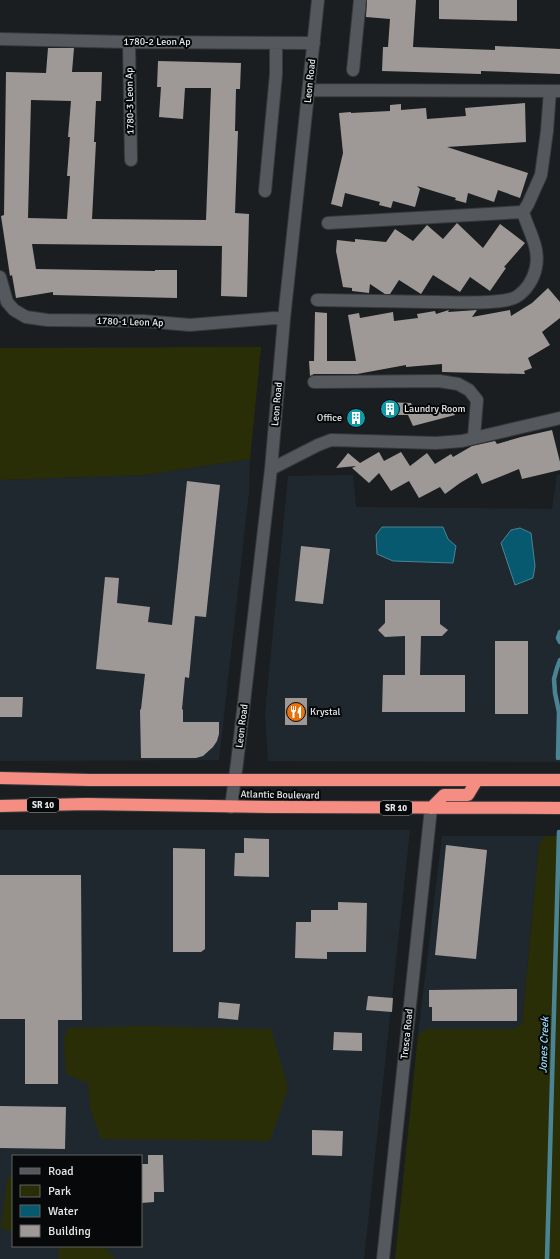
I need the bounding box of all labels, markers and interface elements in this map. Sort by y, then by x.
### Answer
street label: 1780-2 Leon Ap [124,36,190,48]
street label: Leon Road [302,58,318,104]
street label: 1780-3 Leon Ap [123,67,137,135]
street label: 1780-1 Leon Ap [96,315,164,329]
street label: Leon Road [269,381,285,427]
building icon: Laundry Room [379,398,401,420]
place label: Laundry Room [404,403,465,415]
building icon: Office [345,407,367,429]
place label: Office [317,412,342,424]
restaurant icon: Krystal [285,701,307,723]
street label: Leon Road [233,703,251,749]
place label: Krystal [310,706,341,718]
street label: Atlantic Boulevard [240,788,320,802]
road number: SR 10 [27,798,59,812]
road number: SR 10 [380,801,412,815]
street label: Tresca Road [398,1008,416,1060]
water label: Jones Creek [537,1015,552,1073]
legend [12,1155,142,1247]
text: Road [48,1164,74,1179]
text: Park [48,1184,71,1199]
text: Water [48,1204,79,1219]
text: Building [48,1224,91,1239]

